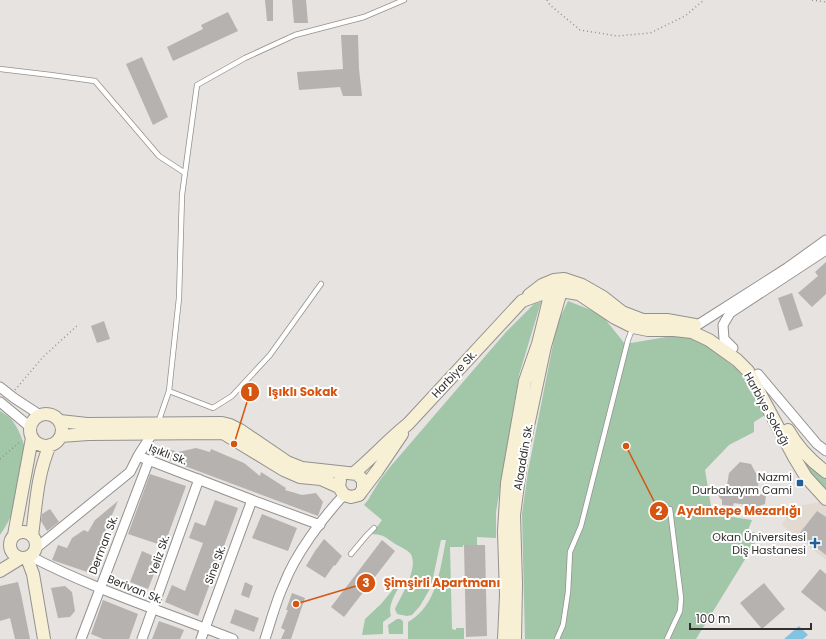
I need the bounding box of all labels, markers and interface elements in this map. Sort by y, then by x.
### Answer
street label: Harbiye Sk. [428,347,480,401]
street label: Harbiye Sokağı [740,369,794,449]
callout: Işıklı Sokak [240,380,346,404]
text: 1 [248,383,252,400]
text: Işıklı Sokak [268,383,338,400]
street label: Alaaddin Sk. [509,423,537,491]
street label: Işıklı Sk. [147,439,189,469]
place label: Nazmi Durbakayım Cami [692,469,792,498]
marker: Nazmi Durbakayım Cami [795,478,805,488]
callout: Aydıntepe Mezarlığı [649,499,808,523]
text: 2 [656,502,663,519]
text: Aydıntepe Mezarlığı [677,502,801,519]
street label: Derman Sk. [84,513,122,577]
place label: Okan Üniversitesi Diş Hastanesi [712,529,806,558]
street label: Yeliz Sk. [145,533,173,577]
marker: Okan Üniversitesi Diş Hastanesi [809,537,821,549]
street label: Sine Sk. [201,543,229,587]
street label: Berivan Sk. [105,571,165,607]
callout: Şimşirli Apartmanı [356,571,508,595]
text: 3 [362,574,370,591]
text: Şimşirli Apartmanı [384,574,500,591]
scale bar [690,605,811,631]
text: 100 m [696,610,730,627]

